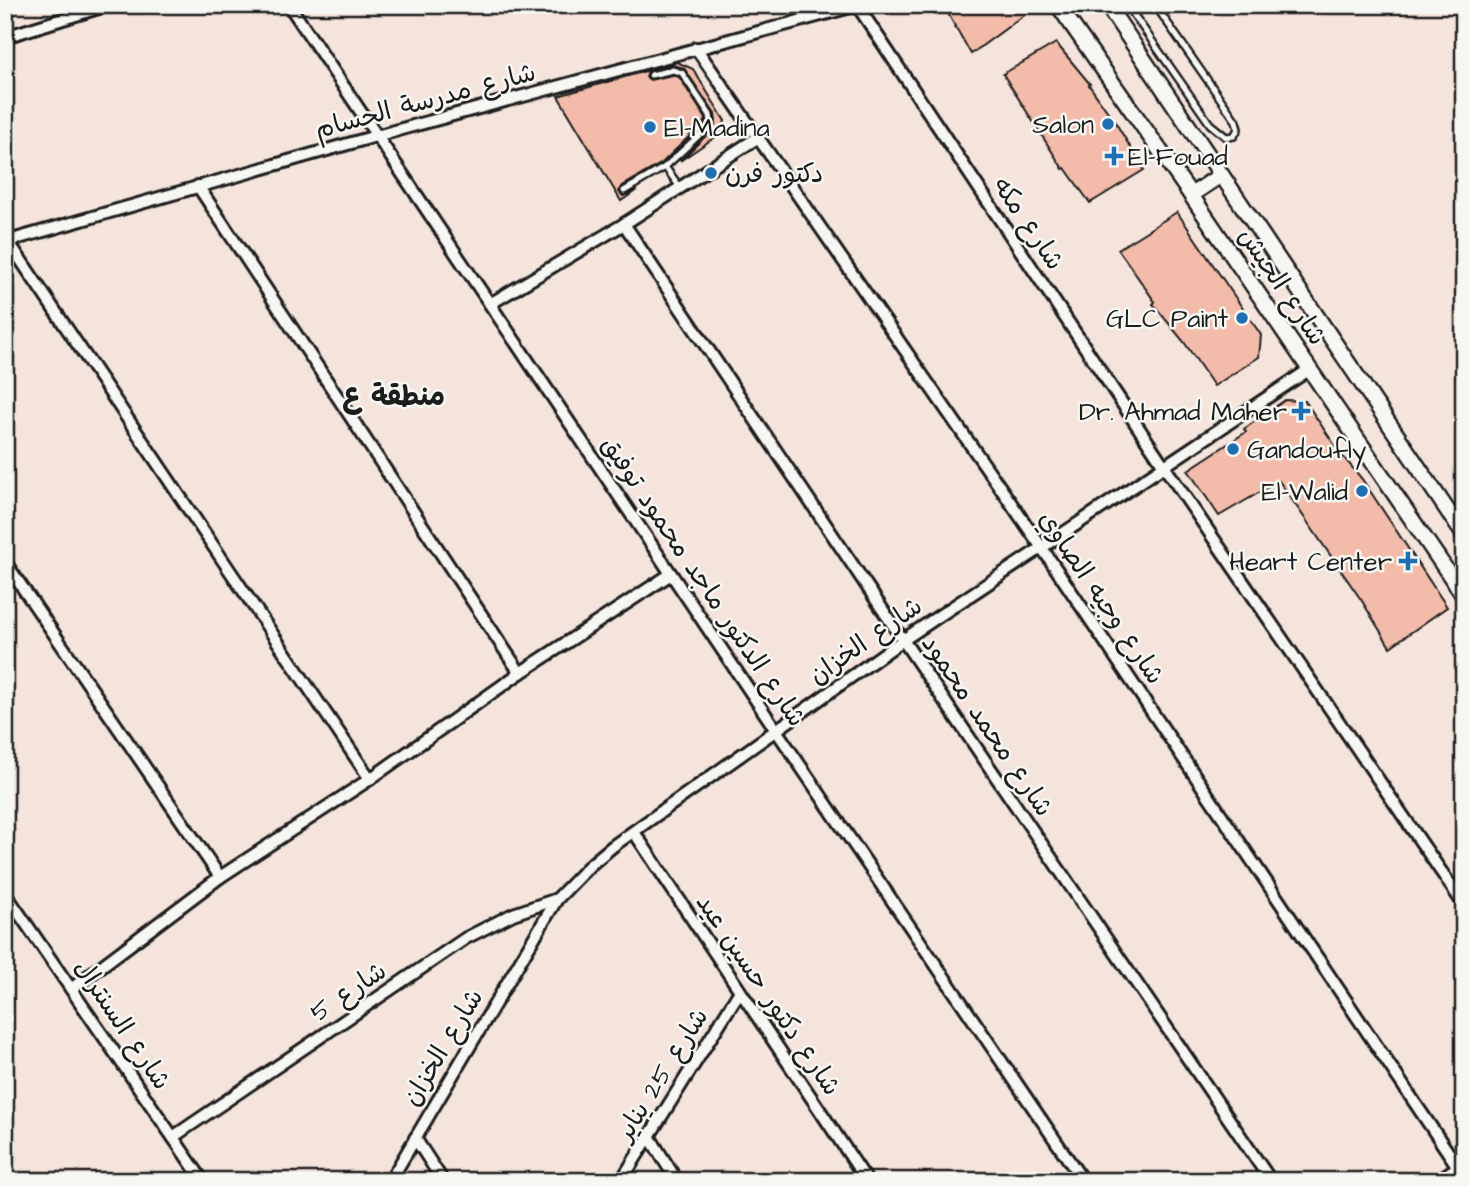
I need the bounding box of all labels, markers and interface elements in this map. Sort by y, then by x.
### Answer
street label: شارع مدرسة الحسام [311,54,540,149]
place label: Salon [1032,107,1094,143]
place label: El-Madina [664,110,770,146]
marker: Salon [1100,116,1116,132]
marker: El-Madina [642,119,658,135]
place label: El-Fouad [1128,139,1228,175]
marker: El-Fouad [1106,148,1122,164]
place label: دكتور فرن [725,156,823,192]
marker: دكتور فرن [703,165,719,181]
street label: شارع مكه [984,170,1072,277]
street label: شارع الجيش [1229,220,1335,353]
place label: GLC Paint [1106,301,1228,337]
marker: GLC Paint [1234,310,1250,326]
district label: منطقة ع [343,377,445,416]
place label: Dr. Ahmad Maher [1079,394,1287,430]
marker: Dr. Ahmad Maher [1293,403,1309,419]
street label: شارع الدكتور ماجد محمود توفيق [592,429,814,734]
place label: Gandoufly [1247,432,1366,470]
marker: Gandoufly [1225,441,1241,457]
place label: El-Walid [1261,474,1348,510]
marker: El-Walid [1354,483,1370,499]
street label: شارع وجيه الصاوي [1030,504,1173,692]
place label: Heart Center [1229,544,1392,580]
marker: Heart Center [1398,551,1418,571]
street label: شارع الخزان [802,588,930,693]
street label: شارع محمد محمود [913,627,1062,824]
street label: شارع دكتور حسين عيد [687,886,849,1103]
street label: شارع السنترال [65,952,179,1097]
street label: شارع 5 [303,953,394,1031]
street label: شارع الخزان [394,982,492,1113]
street label: شارع 25 يناير [606,1001,717,1150]

